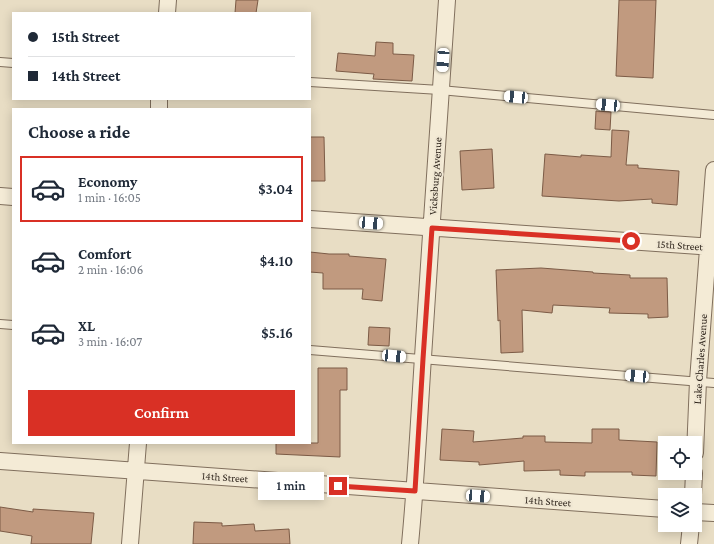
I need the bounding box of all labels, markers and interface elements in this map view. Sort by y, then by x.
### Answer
text: 15th Street [52,29,120,45]
car [436,48,450,72]
text: 14th Street [52,68,120,84]
car [504,90,528,104]
car [596,98,620,112]
text: Choose a ride [28,122,130,142]
street label: Vicksburg Avenue [426,137,445,215]
icon: car [30,171,66,207]
text: Economy [78,174,137,190]
text: $3.04 [258,181,293,197]
text: 1 min · 16:05 [78,190,141,205]
car [359,216,383,230]
route start [622,232,640,250]
street label: 15th Street [657,237,704,253]
icon: car [30,243,66,279]
text: Comfort [78,246,132,262]
text: $4.10 [260,253,293,269]
text: 2 min · 16:06 [78,262,143,277]
street label: Lake Charles Avenue [691,313,709,405]
icon: car [30,315,66,351]
text: XL [78,318,95,334]
text: $5.16 [261,325,293,341]
text: 3 min · 16:07 [78,334,142,349]
car [382,349,406,363]
car [625,369,649,383]
button: Confirm [28,390,295,436]
map controls [658,436,702,532]
button: locate [658,436,702,480]
street label: 14th Street [201,469,249,485]
callout: 1 min [258,472,324,500]
route end [329,477,347,495]
text: 1 min [277,478,305,493]
button: layers [658,488,702,532]
car [466,489,490,503]
street label: 14th Street [524,493,572,509]

